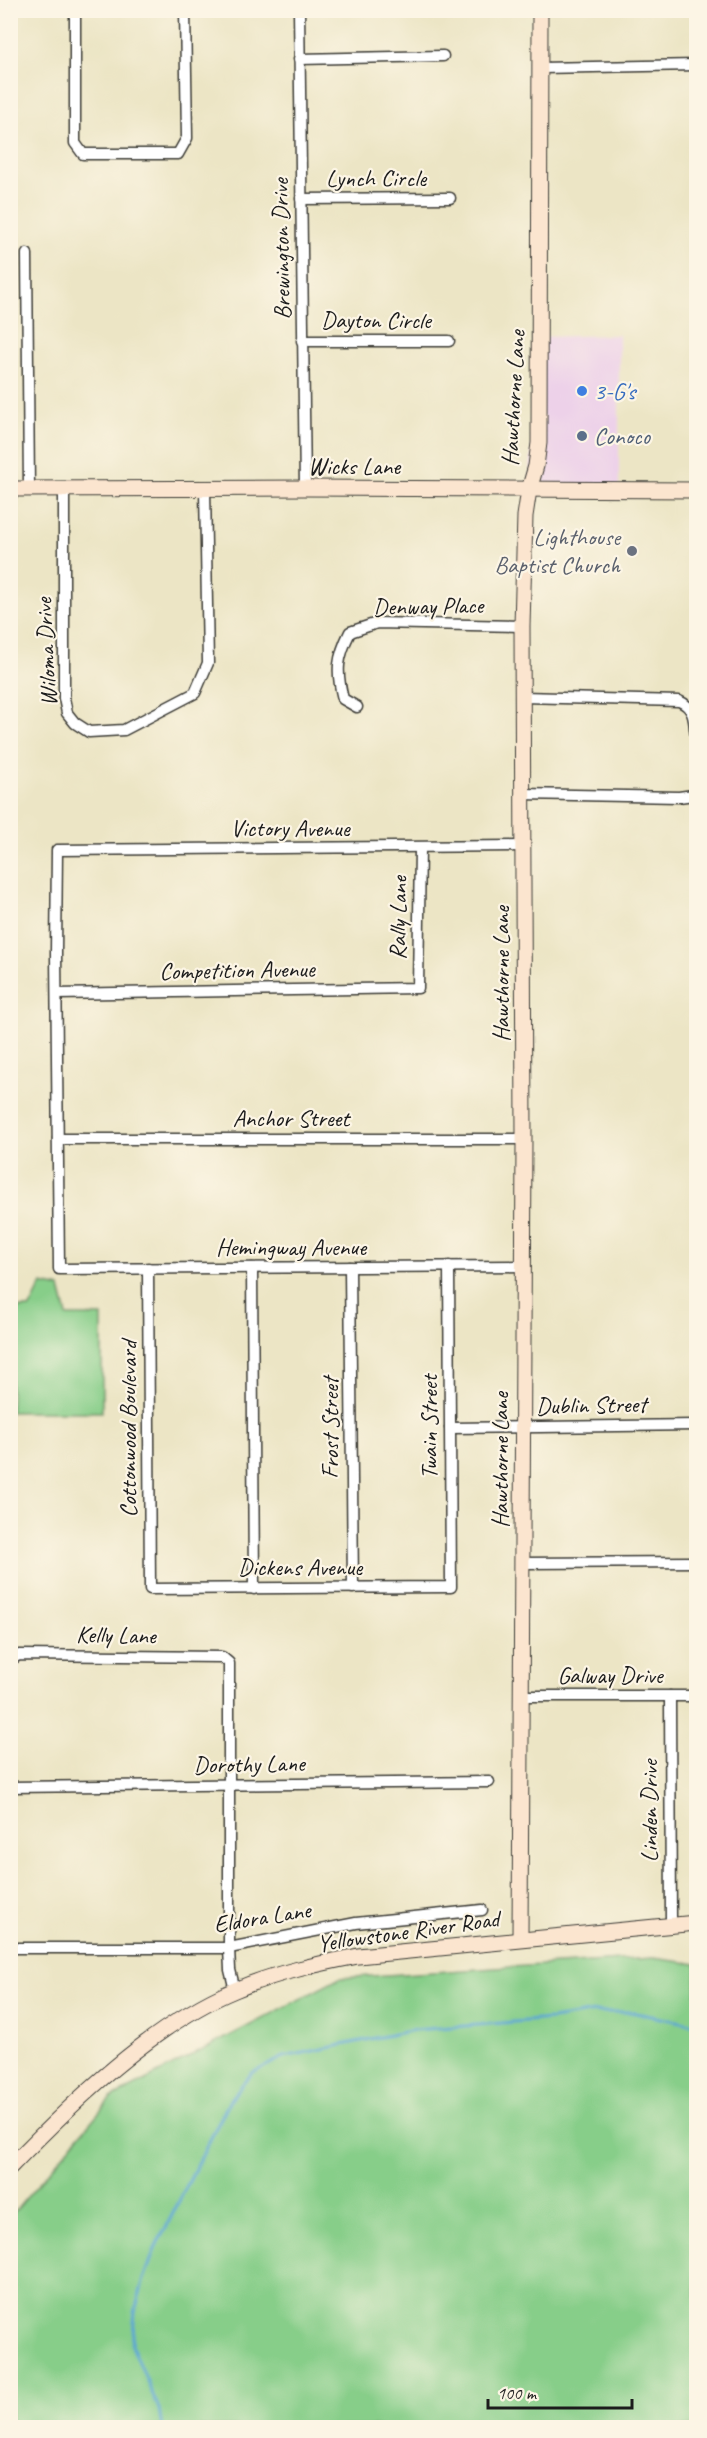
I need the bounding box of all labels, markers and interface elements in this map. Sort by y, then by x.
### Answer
street label: Lynch Circle [326,163,428,193]
street label: Brewington Drive [265,176,297,320]
street label: Dayton Circle [321,305,433,335]
street label: Hawthorne Lane [494,327,532,467]
place label: 3-G's [594,376,638,406]
marker: 3-G's [575,384,589,398]
place label: Conoco [594,421,651,451]
marker: Conoco [575,429,589,443]
street label: Wicks Lane [308,451,402,481]
place label: Lighthouse Baptist Church [494,522,622,580]
marker: Lighthouse Baptist Church [625,544,639,558]
street label: Denway Place [373,590,486,622]
street label: Wiloma Drive [28,595,64,707]
street label: Victory Avenue [230,813,352,843]
street label: Rally Lane [382,874,414,960]
street label: Hawthorne Lane [486,904,516,1042]
street label: Competition Avenue [159,954,317,986]
street label: Anchor Street [233,1103,351,1133]
street label: Hemingway Avenue [216,1232,368,1262]
street label: Cottonwood Boulevard [113,1337,143,1517]
street label: Twain Street [414,1373,444,1479]
street label: Frost Street [315,1374,345,1479]
street label: Dublin Street [536,1389,649,1421]
street label: Hawthorne Lane [485,1390,515,1528]
street label: Dickens Avenue [238,1552,364,1582]
street label: Kelly Lane [76,1619,158,1651]
street label: Galway Drive [557,1660,665,1690]
street label: Dorothy Lane [193,1748,307,1780]
street label: Linden Drive [634,1758,664,1862]
street label: Eldora Lane [212,1894,315,1939]
street label: Yellowstone River Road [315,1903,505,1959]
scale bar [488,2372,632,2410]
text: 100 m [497,2382,538,2404]

